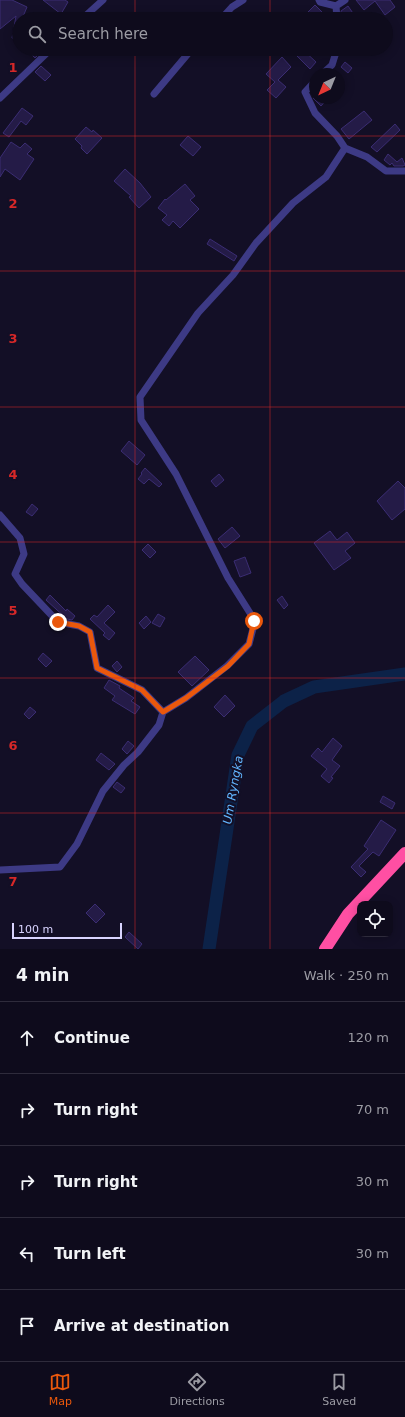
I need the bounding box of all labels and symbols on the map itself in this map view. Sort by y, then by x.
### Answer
text: 1 [8,60,18,75]
north arrow [309,68,345,104]
text: 2 [8,196,18,211]
text: 3 [8,331,18,346]
text: 4 [8,467,18,482]
text: 5 [8,603,18,618]
route start [245,612,263,630]
route end [49,613,67,631]
text: 6 [8,738,18,753]
water label: Um Ryngka [220,755,246,825]
text: 7 [8,874,18,889]
scale bar [12,921,122,940]

